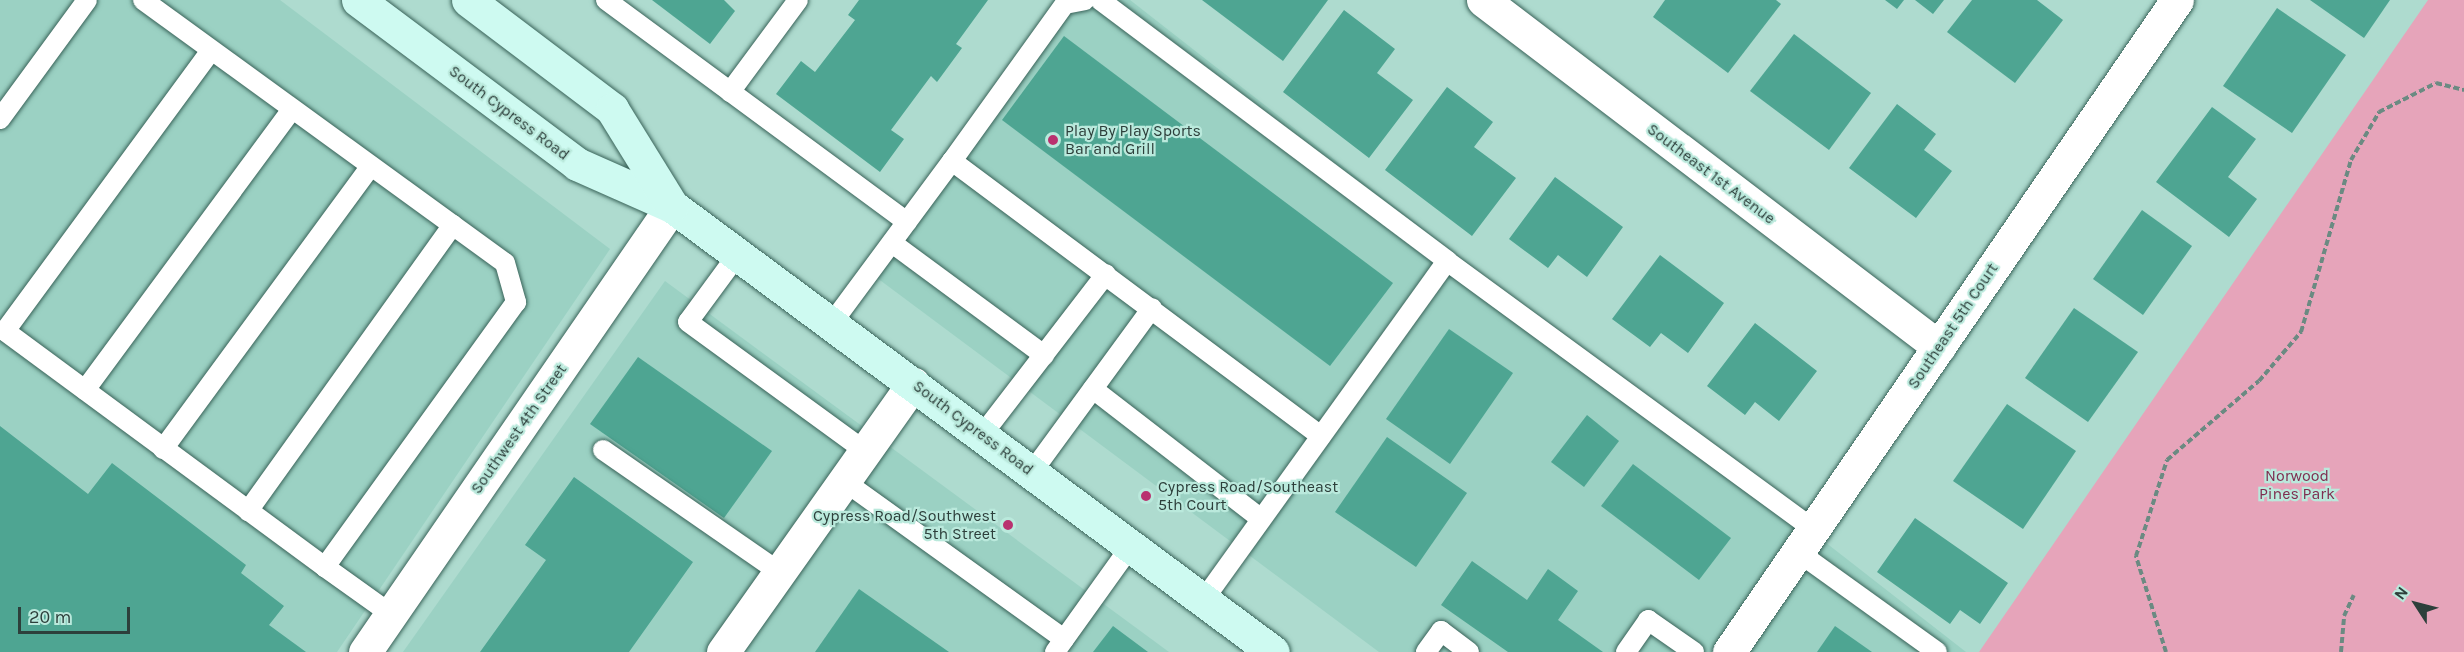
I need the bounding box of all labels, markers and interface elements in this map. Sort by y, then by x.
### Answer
street label: South Cypress Road [445,62,573,164]
street label: Southeast 1st Avenue [1643,120,1779,228]
place label: Play By Play Sports Bar and Grill [1065,121,1201,159]
marker: Play By Play Sports Bar and Grill [1046,133,1060,147]
street label: Southeast 5th Court [1904,259,2002,393]
street label: Southwest 4th Street [467,360,571,498]
street label: South Cypress Road [909,377,1037,479]
park label: Norwood Pines Park [2259,466,2335,504]
place label: Cypress Road/Southeast 5th Court [1158,477,1338,515]
marker: Cypress Road/Southeast 5th Court [1139,489,1153,503]
place label: Cypress Road/Southwest 5th Street [813,506,996,544]
marker: Cypress Road/Southwest 5th Street [1001,518,1015,532]
north arrow [2386,574,2446,634]
text: N [2390,583,2412,603]
scale bar [21,595,134,633]
text: 20 m [29,606,71,628]

